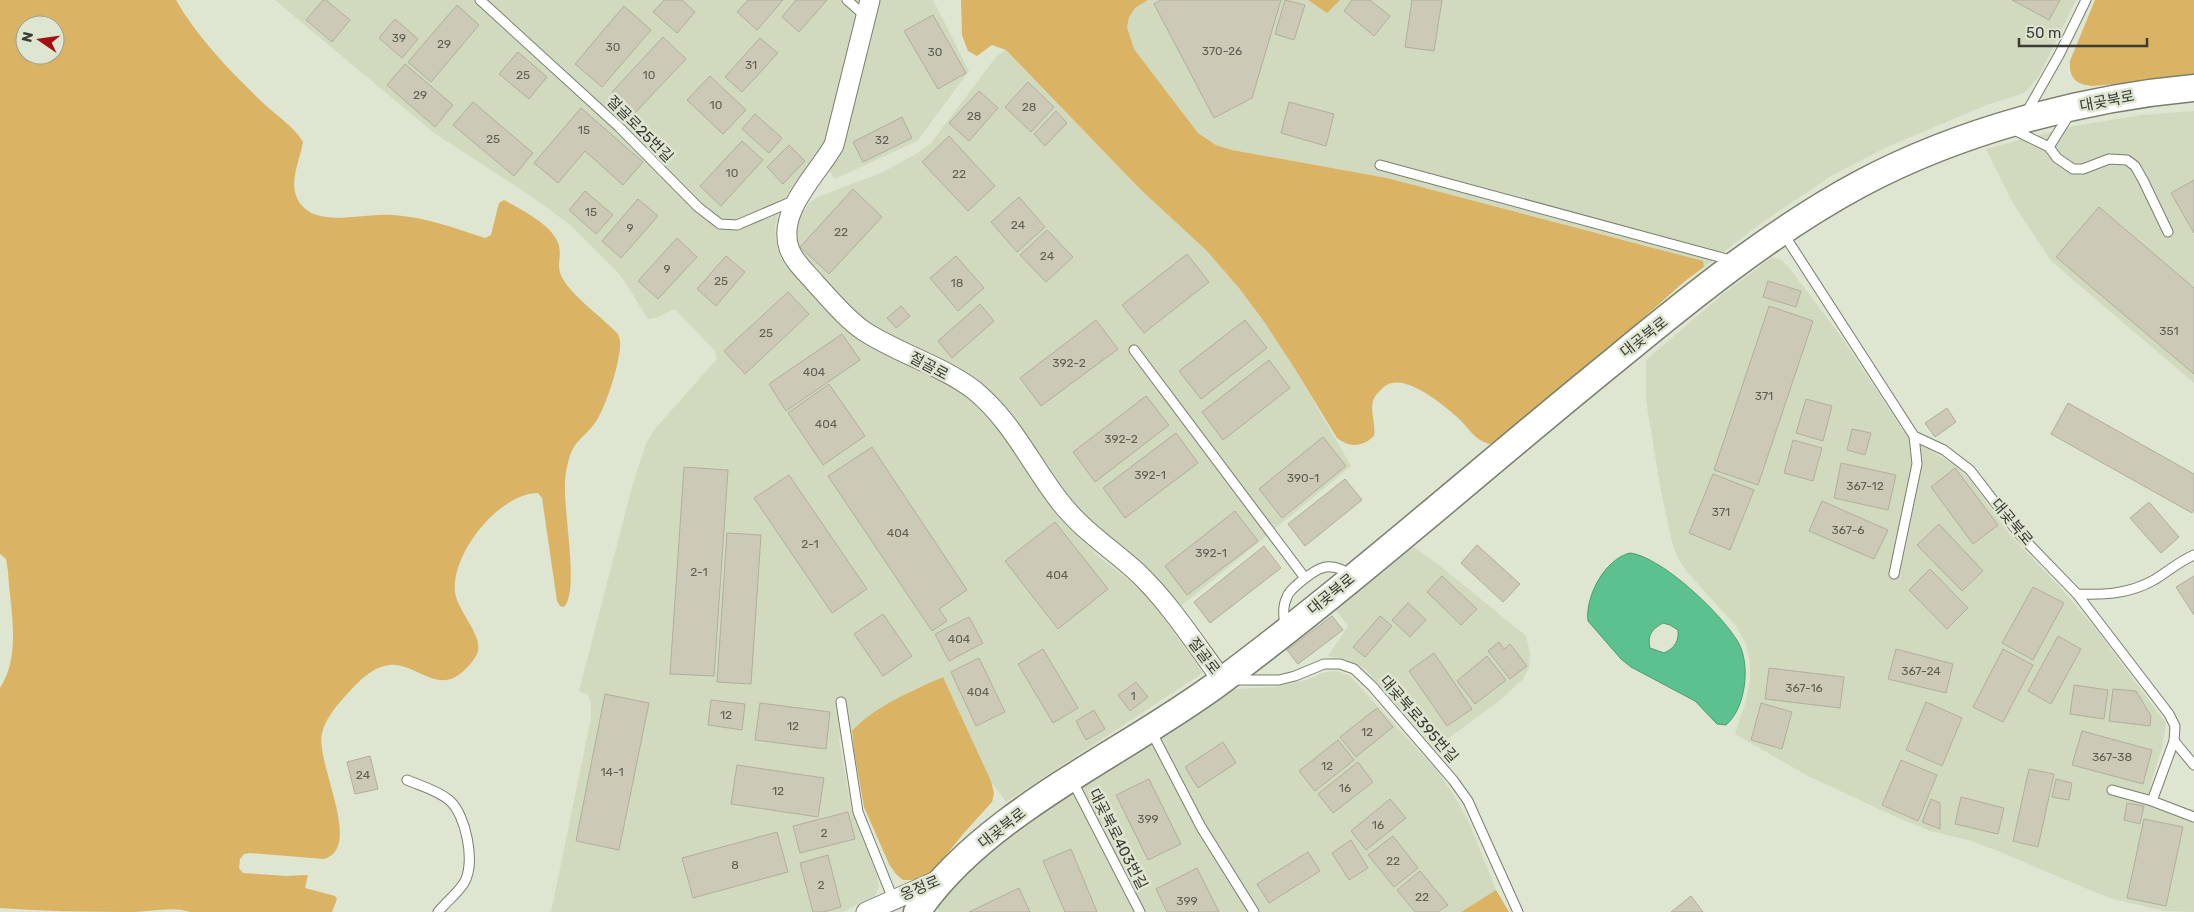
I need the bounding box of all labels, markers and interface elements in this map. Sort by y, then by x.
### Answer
north arrow [15,15,65,65]
scale bar [2019,15,2146,47]
text: 50 m [2026,24,2061,42]
text: N [18,30,37,44]
house number: 39 [392,31,406,45]
house number: 29 [437,37,451,51]
house number: 30 [606,40,620,54]
house number: 370-26 [1202,44,1242,58]
house number: 30 [928,45,942,59]
house number: 31 [745,58,757,72]
house number: 25 [516,68,530,82]
house number: 10 [643,68,655,82]
street label: 대곶북로 [2078,87,2136,115]
house number: 29 [413,88,427,102]
street label: 절골로25번길 [603,92,677,166]
house number: 10 [710,98,722,112]
house number: 28 [1022,100,1036,114]
house number: 28 [967,109,981,123]
house number: 15 [578,123,590,137]
house number: 25 [486,132,500,146]
house number: 32 [875,133,889,147]
house number: 10 [726,166,738,180]
house number: 22 [952,167,966,181]
house number: 15 [585,205,597,219]
house number: 24 [1011,218,1026,232]
house number: 9 [626,221,634,235]
house number: 22 [834,225,848,239]
house number: 24 [1040,249,1055,263]
house number: 9 [663,262,671,276]
house number: 25 [714,274,728,288]
house number: 18 [951,276,963,290]
street label: 대곶북로 [1617,313,1671,361]
house number: 351 [2159,324,2179,338]
house number: 25 [759,326,773,340]
street label: 절골로 [906,348,952,384]
house number: 392-2 [1052,356,1086,370]
house number: 404 [803,365,826,379]
house number: 371 [1755,389,1773,403]
house number: 404 [815,417,838,431]
house number: 392-2 [1104,432,1138,446]
house number: 392-1 [1134,468,1166,482]
house number: 390-1 [1287,471,1319,485]
house number: 367-12 [1846,479,1884,493]
street label: 대곶북로 [1987,495,2037,549]
house number: 371 [1712,505,1730,519]
house number: 367-6 [1832,523,1864,537]
house number: 404 [887,526,910,540]
house number: 2-1 [801,537,819,551]
house number: 392-1 [1195,546,1227,560]
house number: 2-1 [690,565,708,579]
house number: 404 [1046,568,1069,582]
street label: 대곶북로 [1304,570,1358,618]
house number: 404 [948,632,971,646]
street label: 절골로 [1184,634,1224,678]
house number: 367-24 [1901,664,1941,678]
street label: 대곶북로395번길 [1376,672,1462,766]
house number: 367-16 [1785,681,1823,695]
house number: 404 [967,685,990,699]
house number: 1 [1130,689,1136,703]
house number: 12 [720,708,732,722]
house number: 12 [787,719,799,733]
house number: 12 [1361,725,1373,739]
house number: 367-38 [2092,750,2132,764]
house number: 12 [1321,759,1333,773]
house number: 14-1 [600,765,624,779]
house number: 24 [356,768,371,782]
house number: 16 [1339,781,1351,795]
house number: 12 [772,784,784,798]
street label: 대곶북로403번길 [1085,786,1151,892]
street label: 대곶북로 [975,804,1029,852]
house number: 399 [1137,812,1159,826]
house number: 16 [1372,818,1384,832]
house number: 2 [820,826,828,840]
house number: 22 [1386,854,1400,868]
house number: 8 [731,858,739,872]
street label: 옹정로 [897,872,943,904]
house number: 2 [817,878,825,892]
house number: 22 [1415,890,1429,904]
house number: 399 [1176,894,1198,908]

